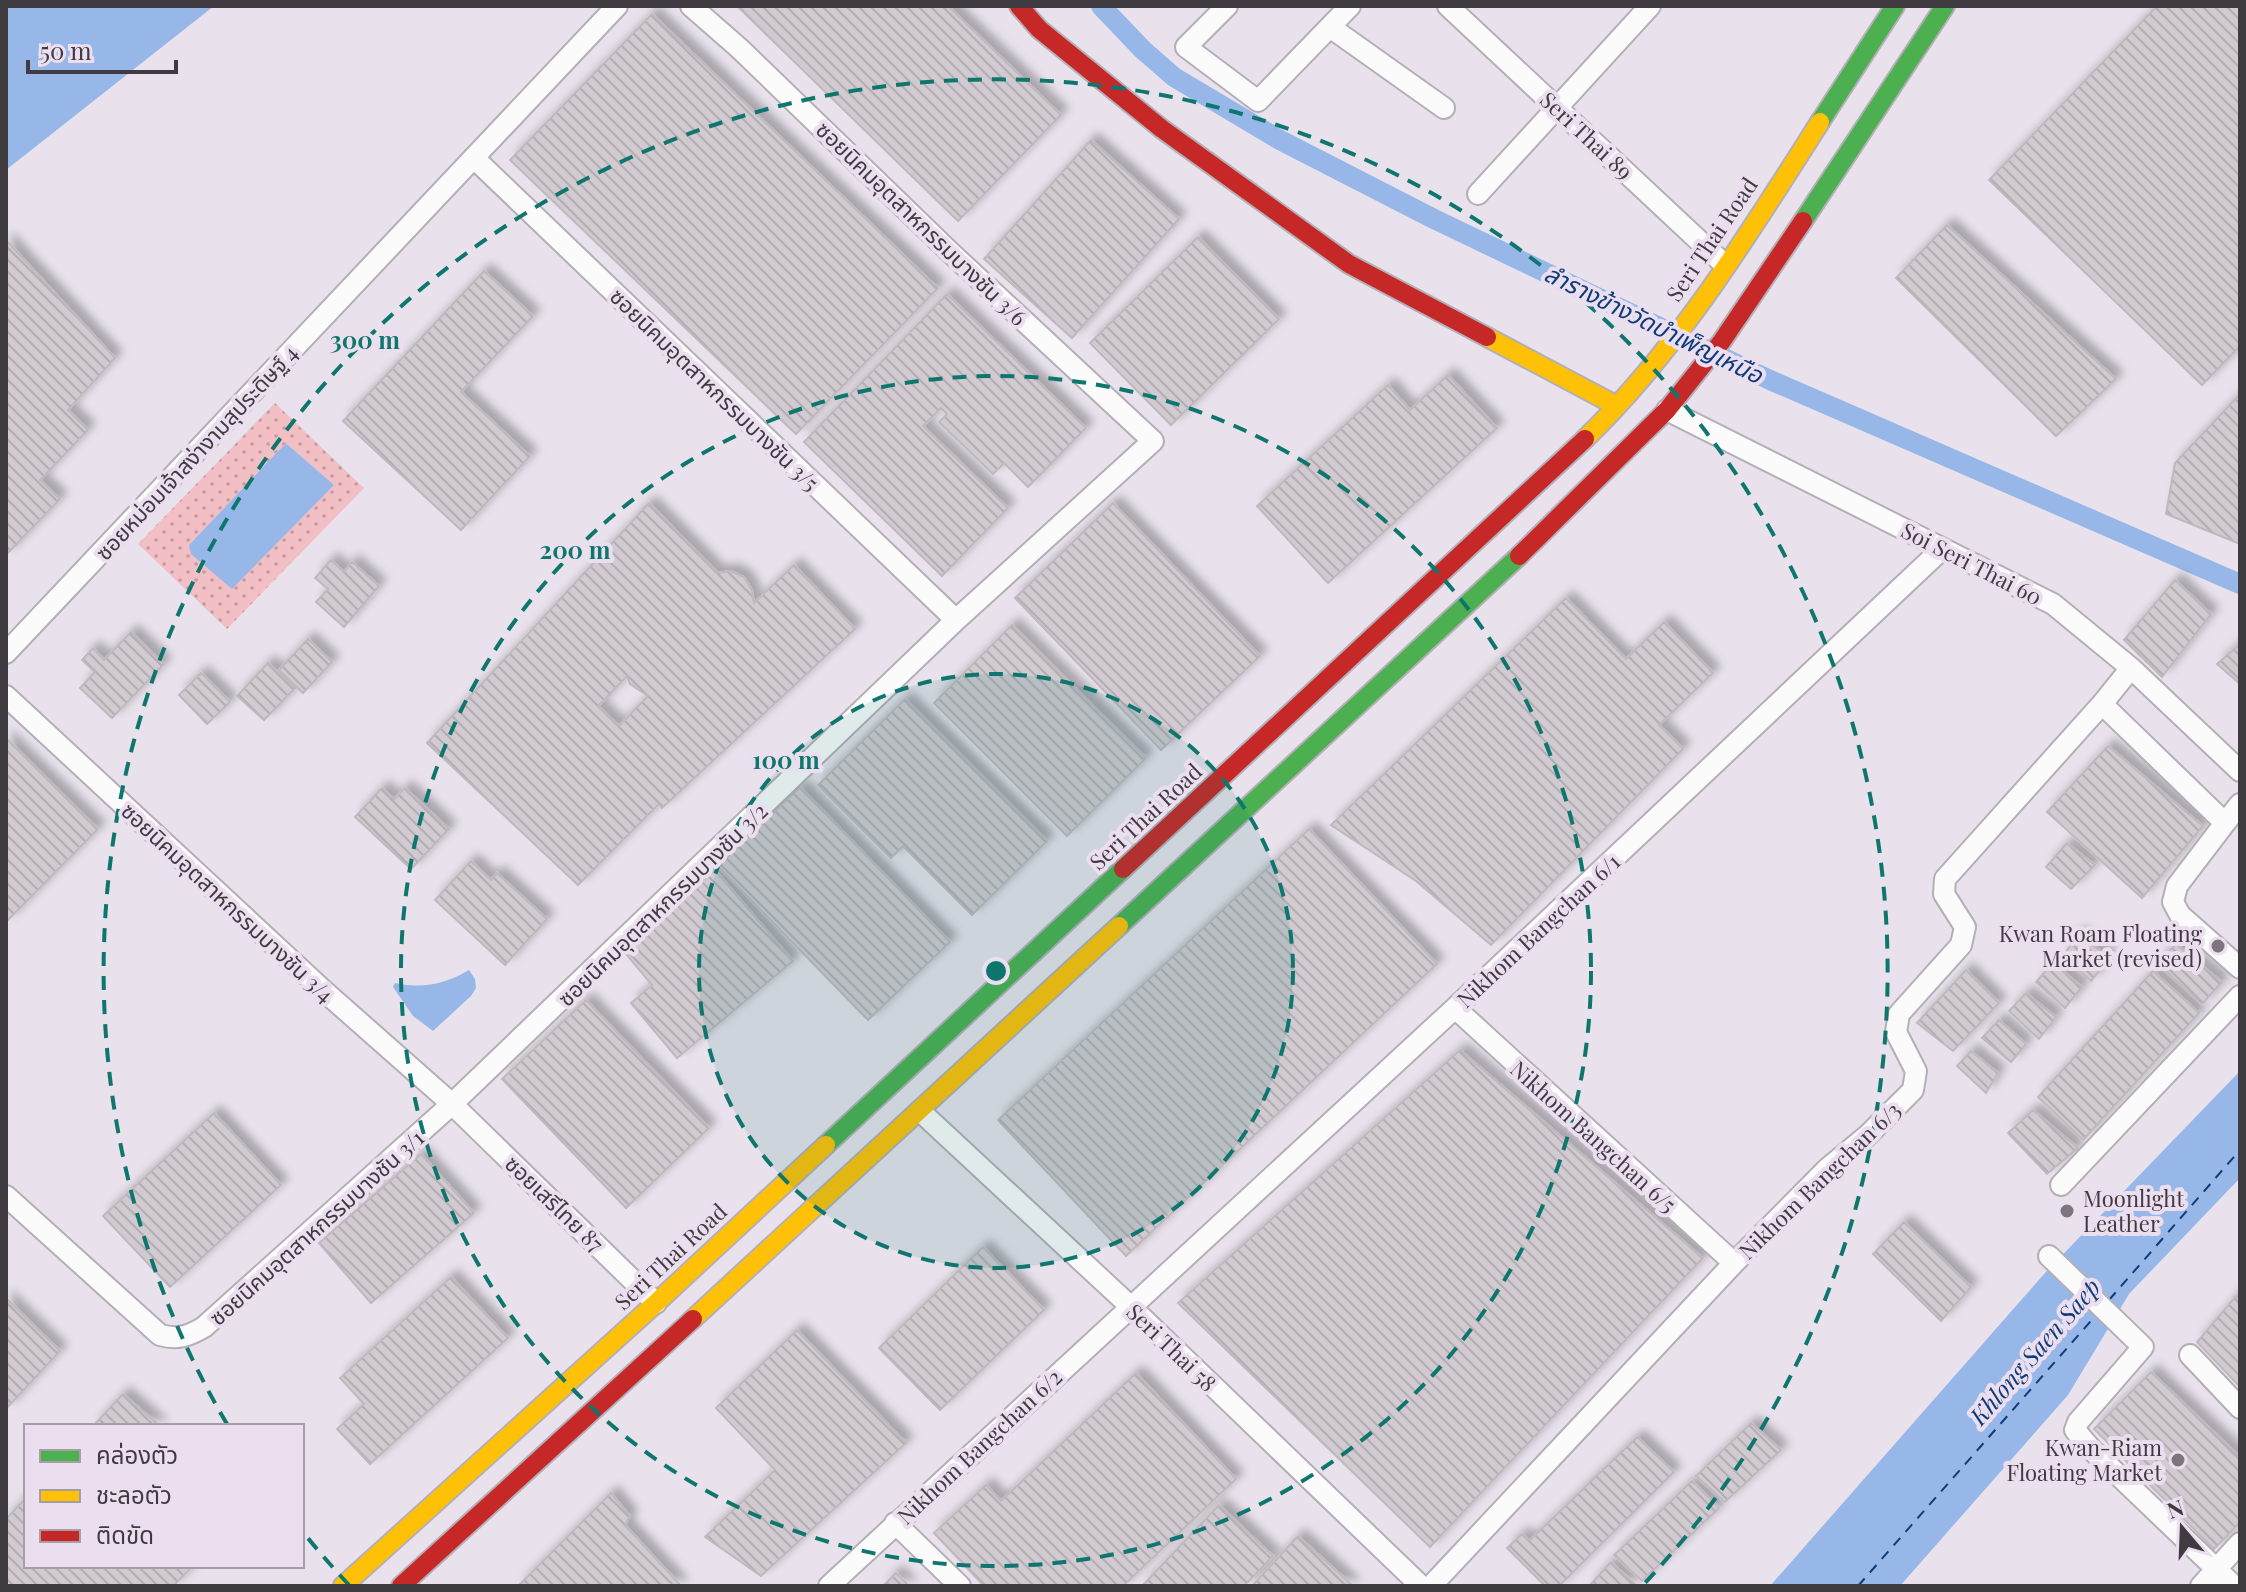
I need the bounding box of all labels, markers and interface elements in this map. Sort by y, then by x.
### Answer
scale bar [28,24,176,74]
text: 50 m [40,34,92,66]
street label: Seri Thai 89 [1534,84,1640,186]
street label: ซอยนิคมอุตสาหกรรมบางชัน 3/6 [810,114,1034,332]
street label: Seri Thai Road [1658,171,1764,307]
water label: ลำรางข้างวัดบำเพ็ญเหนือ [1540,256,1770,390]
street label: ซอยนิคมอุตสาหกรรมบางชัน 3/5 [604,281,826,497]
text: 300 m [330,323,400,355]
street label: ซอยหม่อมเจ้าสง่างามสุประดิษฐ์ 4 [88,338,304,566]
street label: Soi Seri Thai 60 [1897,515,2047,611]
text: 200 m [540,533,611,565]
text: 100 m [752,743,820,775]
street label: Seri Thai Road [1082,756,1208,876]
street label: ซอยนิคมอุตสาหกรรมบางชัน 3/4 [115,795,341,1009]
street label: ซอยนิคมอุตสาหกรรมบางชัน 3/2 [551,796,773,1012]
street label: Nikhom Bangchan 6/1 [1450,846,1626,1014]
place label: Kwan Roam Floating Market (revised) [1999,918,2202,973]
marker: Kwan Roam Floating Market (revised) [2209,937,2227,955]
centre of rings [982,957,1010,985]
street label: Nikhom Bangchan 6/5 [1505,1053,1683,1219]
street label: Nikhom Bangchan 6/3 [1732,1095,1906,1265]
street label: ซอยนิคมอุตสาหกรรมบางชัน 3/1 [202,1123,430,1331]
street label: ซอยเสรีไทย 87 [499,1148,611,1258]
place label: Moonlight Leather [2083,1183,2185,1238]
street label: Seri Thai Road [607,1196,733,1316]
marker: Moonlight Leather [2058,1202,2076,1220]
water label: Khlong Saen Saep [1961,1271,2106,1432]
street label: Seri Thai 58 [1121,1297,1223,1397]
street label: Nikhom Bangchan 6/2 [890,1362,1068,1530]
legend [24,1424,304,1568]
place label: Kwan-Riam Floating Market [2007,1432,2163,1487]
text: คล่องตัว [96,1438,178,1470]
marker: Kwan-Riam Floating Market [2169,1451,2187,1469]
text: ชะลอตัว [96,1478,172,1510]
north arrow [2142,1488,2222,1568]
text: N [2163,1491,2188,1525]
text: ติดขัด [96,1518,154,1550]

